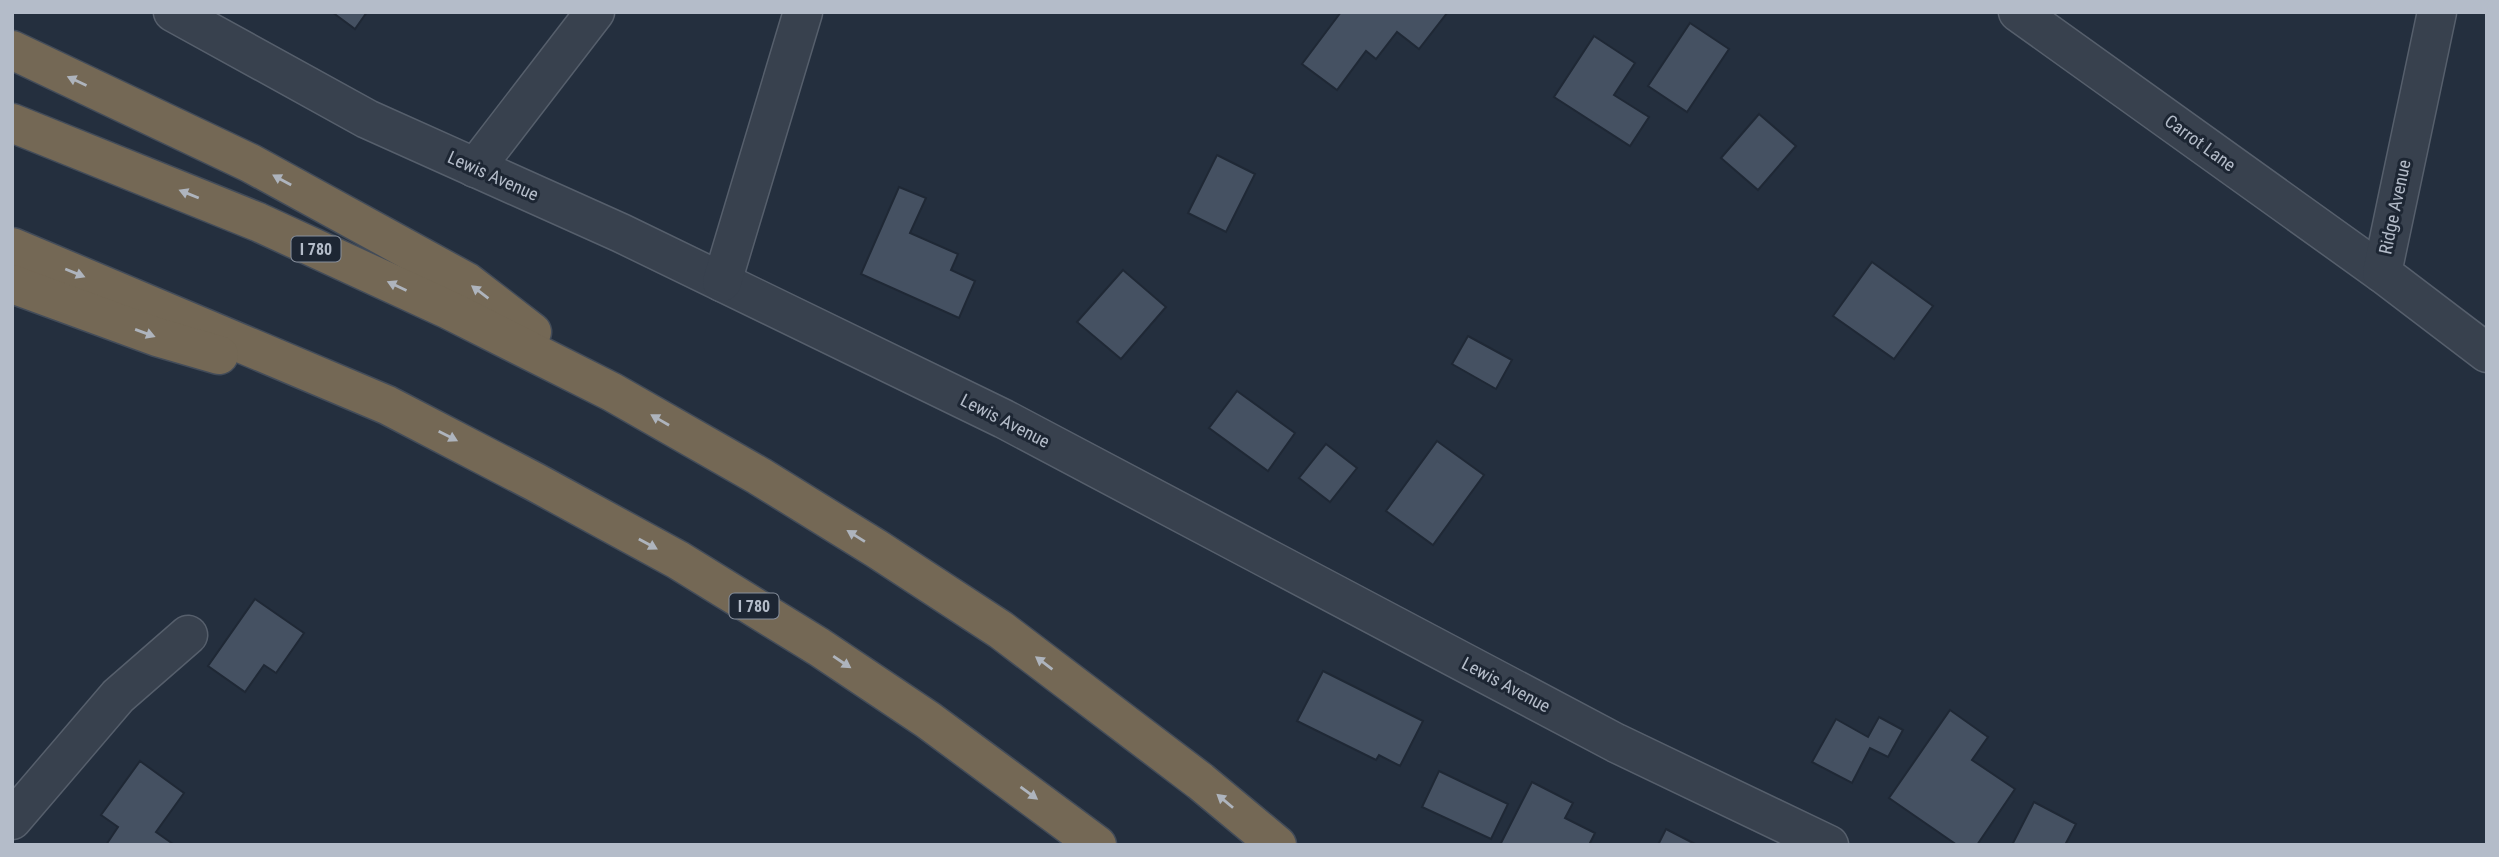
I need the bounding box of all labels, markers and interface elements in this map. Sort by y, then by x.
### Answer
one-way arrow [67,75,87,86]
street label: Carrot Lane [2161,110,2240,175]
street label: Lewis Avenue [445,146,542,205]
street label: Ridge Avenue [2374,158,2415,256]
one-way arrow [272,174,291,186]
one-way arrow [178,189,199,200]
road number: I 780 [292,236,340,262]
one-way arrow [65,267,86,278]
one-way arrow [387,280,408,291]
one-way arrow [471,285,489,299]
one-way arrow [135,328,156,339]
street label: Lewis Avenue [957,389,1053,452]
one-way arrow [650,414,670,426]
one-way arrow [438,431,458,442]
one-way arrow [846,529,865,542]
one-way arrow [638,538,658,549]
road number: I 780 [730,594,778,618]
street label: Lewis Avenue [1458,653,1554,717]
one-way arrow [833,655,851,669]
one-way arrow [1035,656,1053,670]
one-way arrow [1019,786,1038,800]
one-way arrow [1216,794,1234,809]

